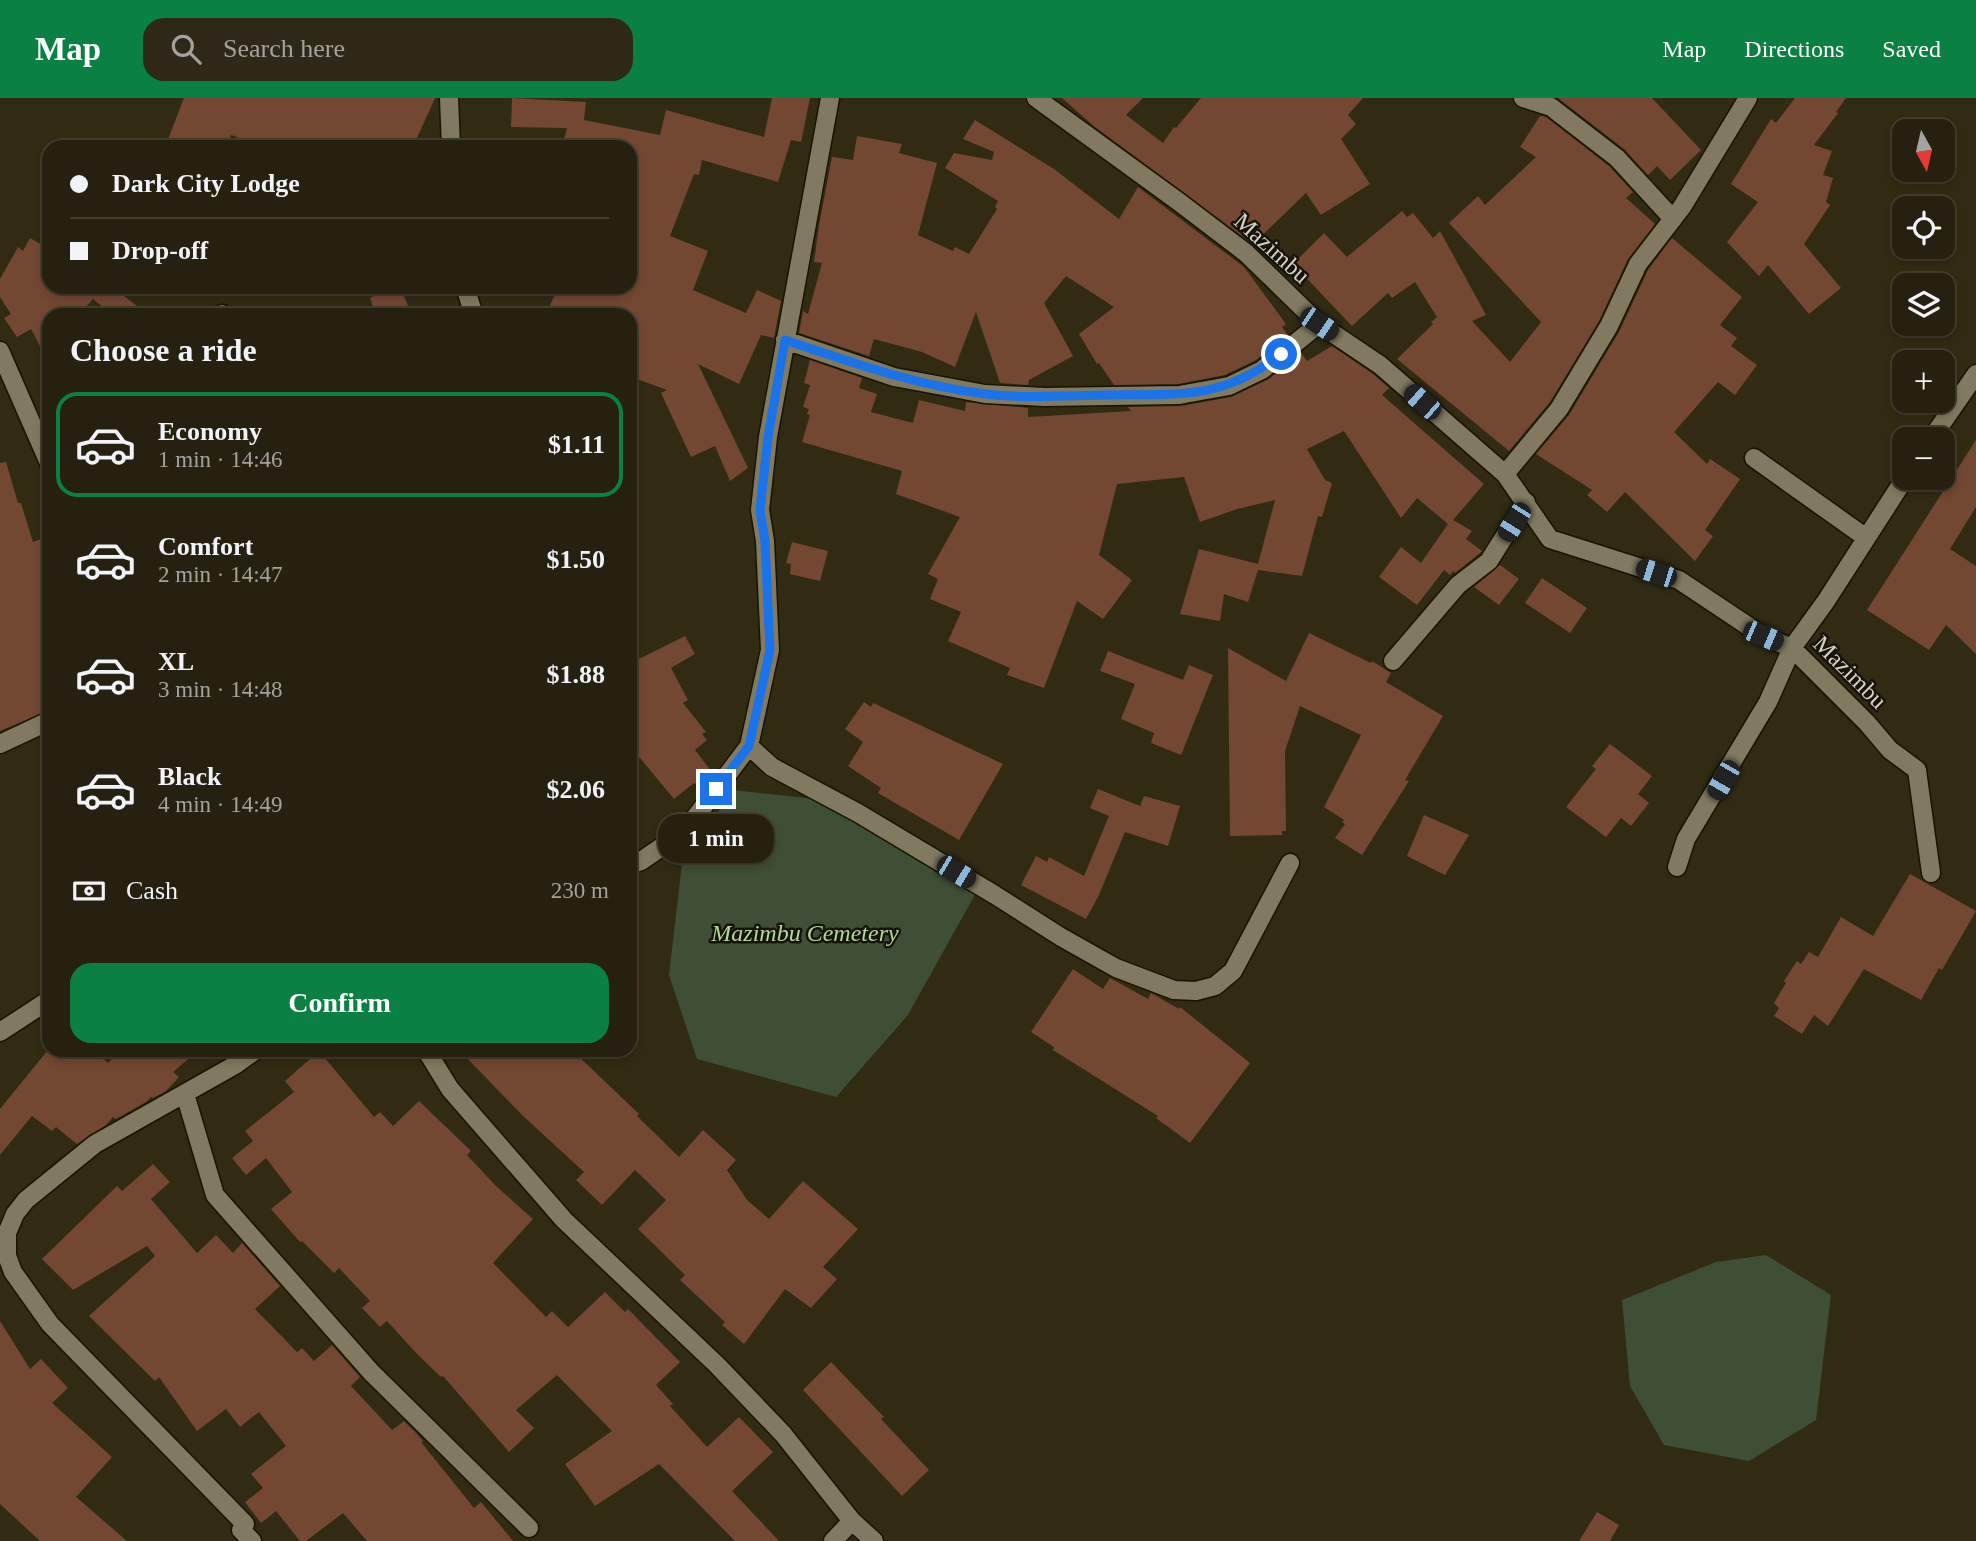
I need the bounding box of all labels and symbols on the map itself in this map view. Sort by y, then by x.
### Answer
north arrow [1892,119,1955,182]
street label: Mazimbu [1229,208,1315,288]
car [1296,304,1343,344]
route start [1265,338,1297,370]
car [1400,380,1445,424]
car [1494,499,1535,545]
car [1633,557,1680,589]
car [1740,618,1787,654]
street label: Mazimbu [1808,630,1892,714]
car [1704,757,1743,803]
route end [700,773,732,805]
callout: 1 min [658,814,774,862]
car [933,852,980,892]
park label: Mazimbu Cemetery [710,920,899,946]

